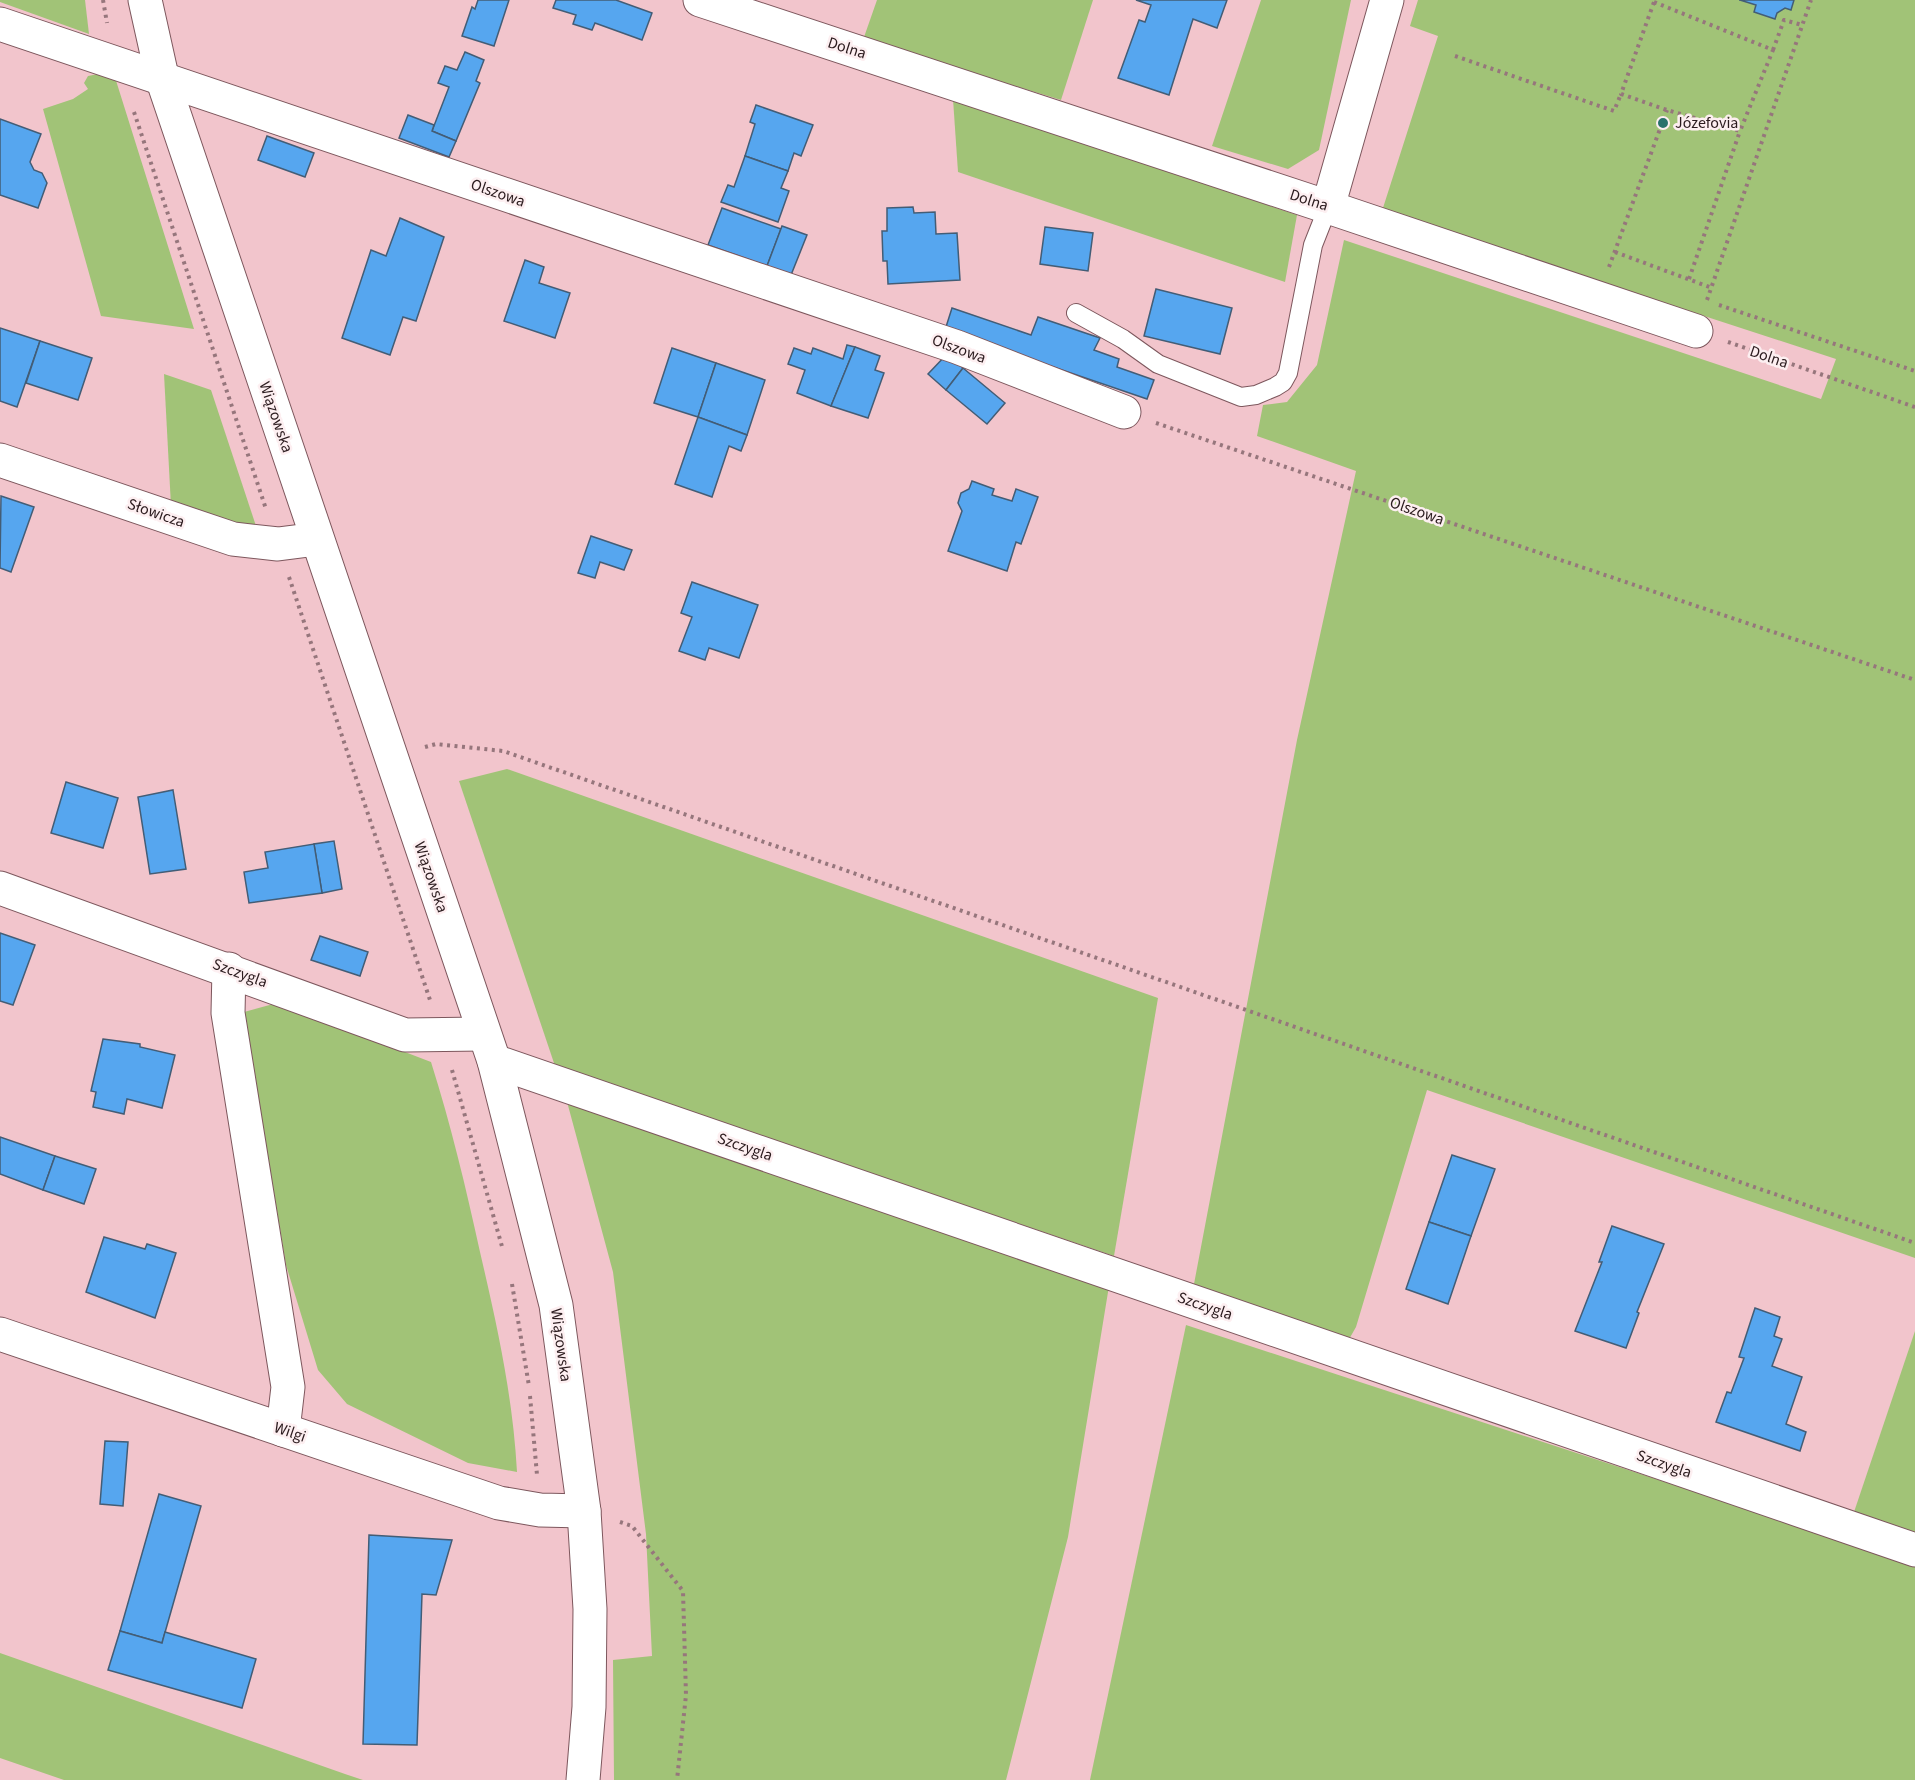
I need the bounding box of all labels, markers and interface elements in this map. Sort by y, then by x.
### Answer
street label: Dolna [825,31,869,65]
place label: Józefovia [1675,112,1738,134]
marker: Józefovia [1656,116,1670,130]
street label: Olszowa [468,173,528,213]
street label: Dolna [1287,183,1331,217]
street label: Olszowa [929,329,989,369]
street label: Dolna [1747,340,1791,374]
street label: Wiązowska [254,378,298,456]
street label: Olszowa [1387,491,1447,531]
street label: Słowicza [124,493,188,533]
street label: Wiązowska [409,838,453,916]
street label: Szczygla [210,953,270,993]
street label: Szczygla [715,1127,775,1167]
street label: Szczygla [1175,1286,1235,1326]
street label: Wiązowska [545,1307,577,1383]
street label: Wilgi [271,1416,309,1448]
street label: Szczygla [1634,1444,1694,1484]

